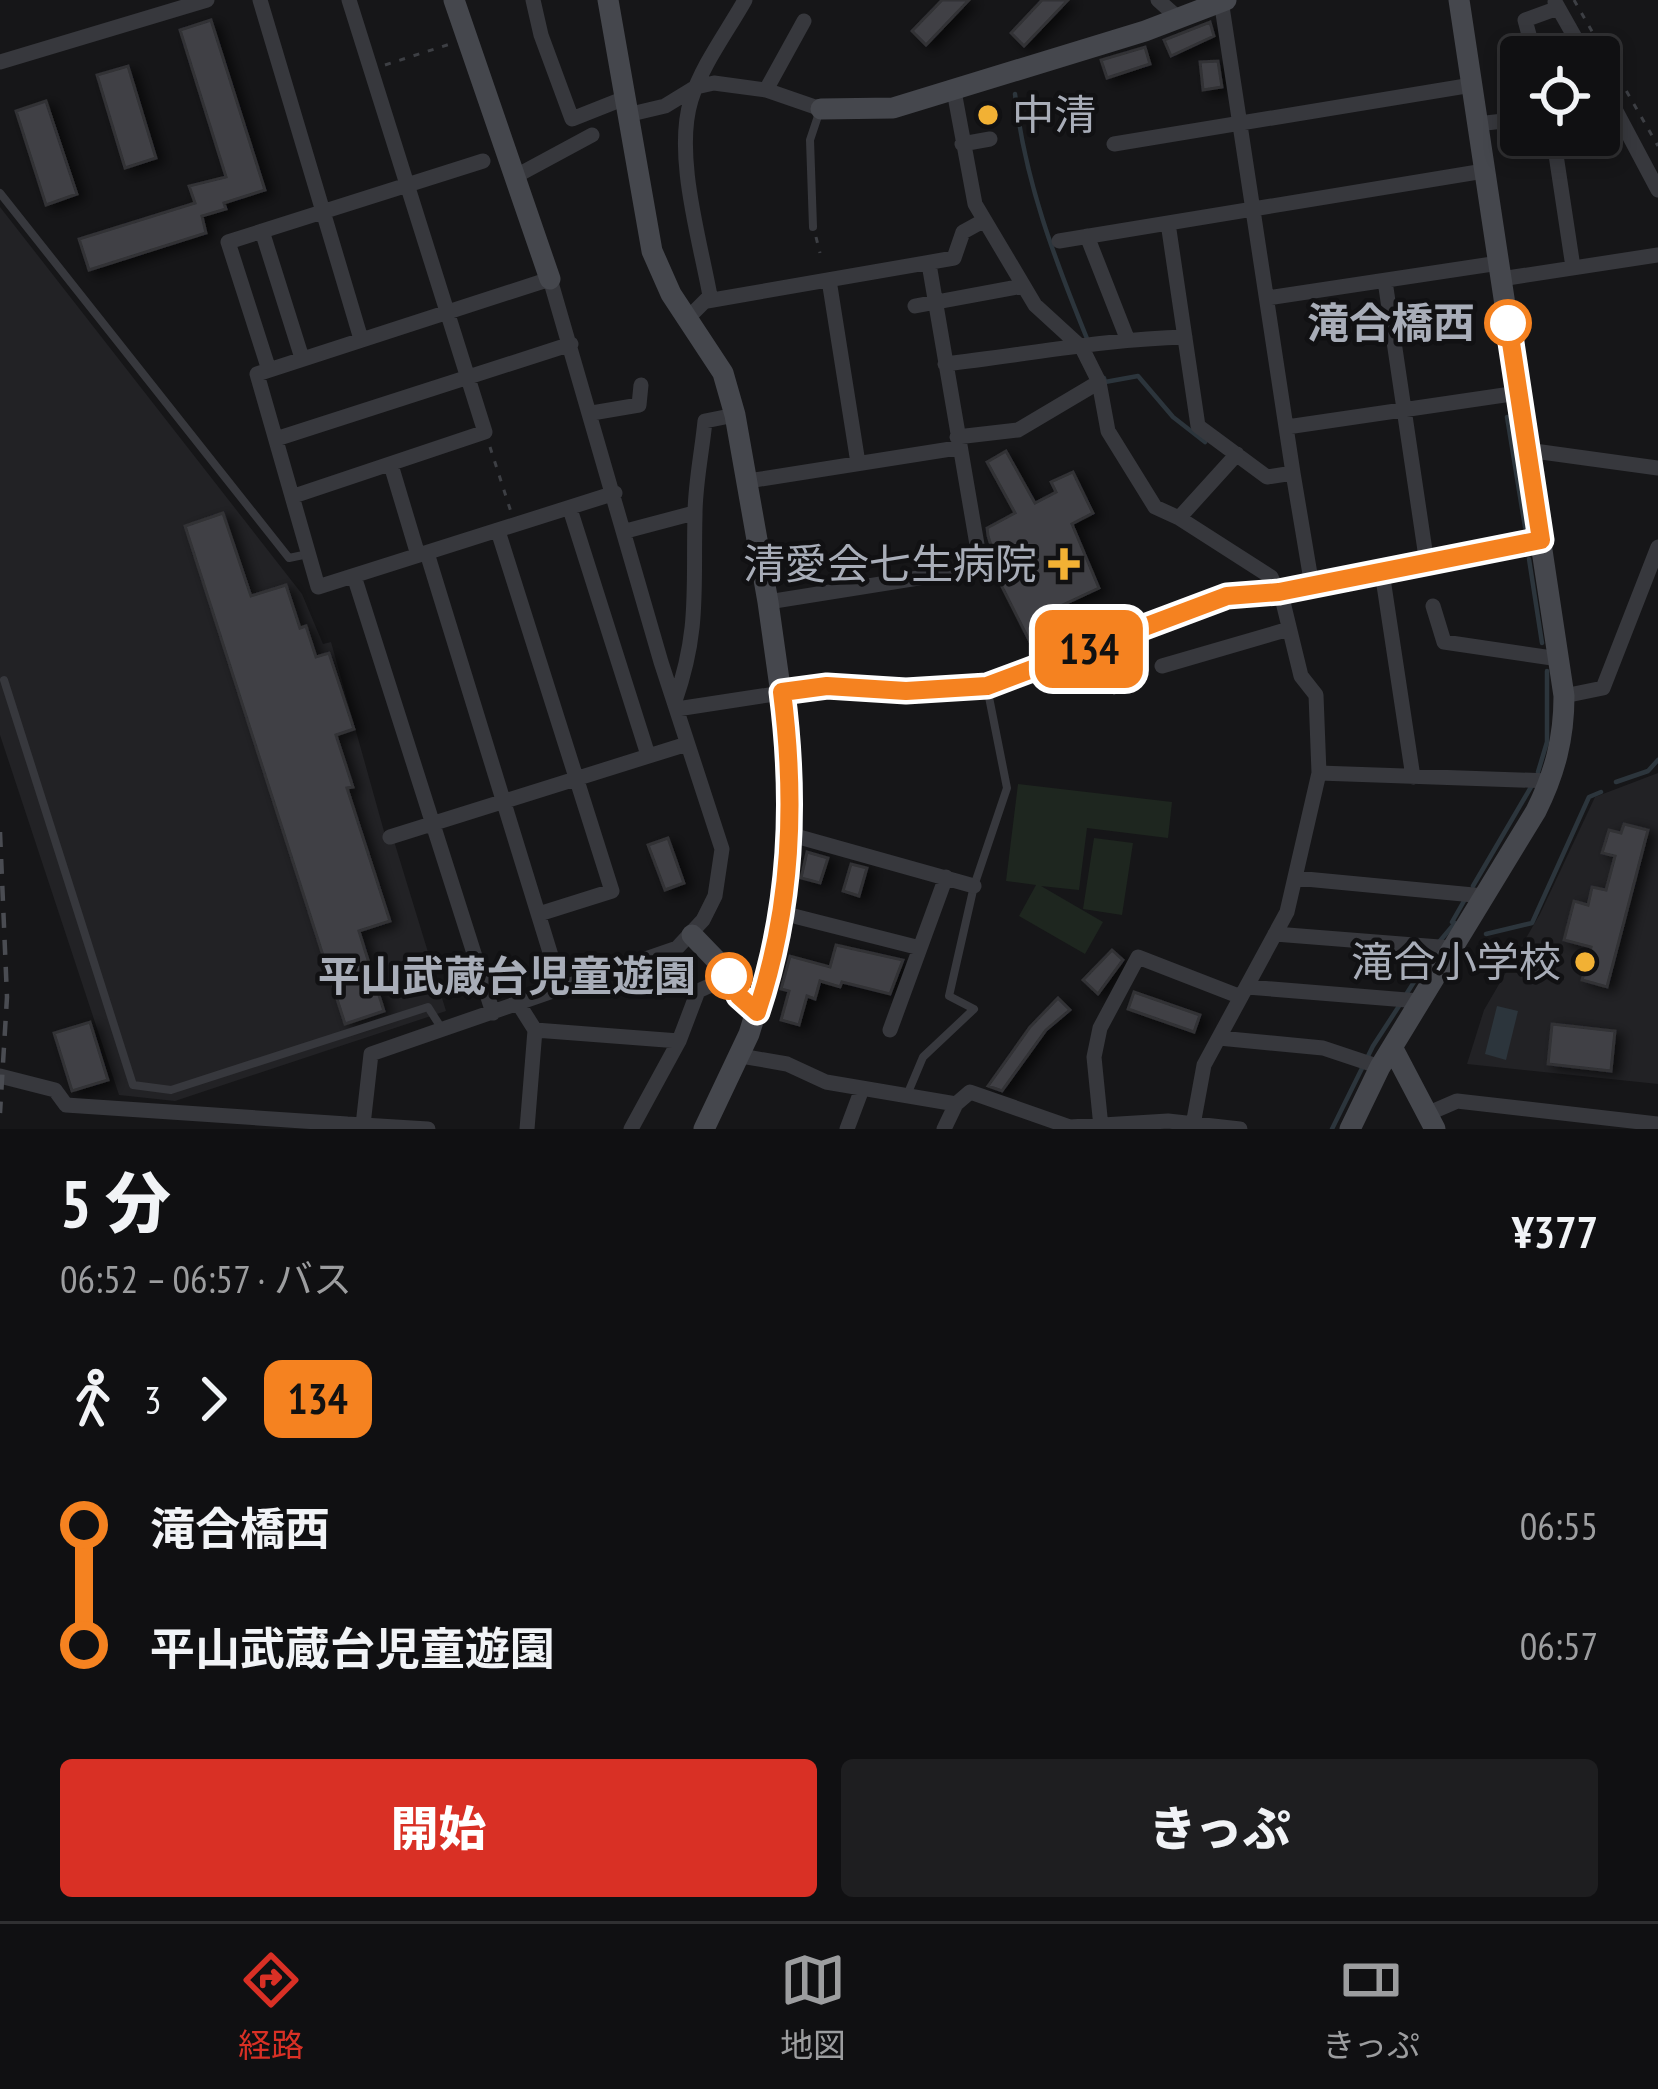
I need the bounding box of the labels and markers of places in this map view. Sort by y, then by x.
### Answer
place label: 中清 [1012,87,1096,142]
marker: 中清 [975,102,1001,128]
place label: 滝合橋西 [1307,295,1475,350]
marker: 滝合橋西 [1486,301,1530,345]
place label: 清愛会七生病院 [743,536,1037,591]
marker: 清愛会七生病院 [1048,548,1080,580]
place label: 滝合小学校 [1351,934,1561,989]
place label: 平山武蔵台児童遊園 [318,948,696,1003]
marker: 滝合小学校 [1572,949,1598,975]
marker: 平山武蔵台児童遊園 [707,954,751,998]

